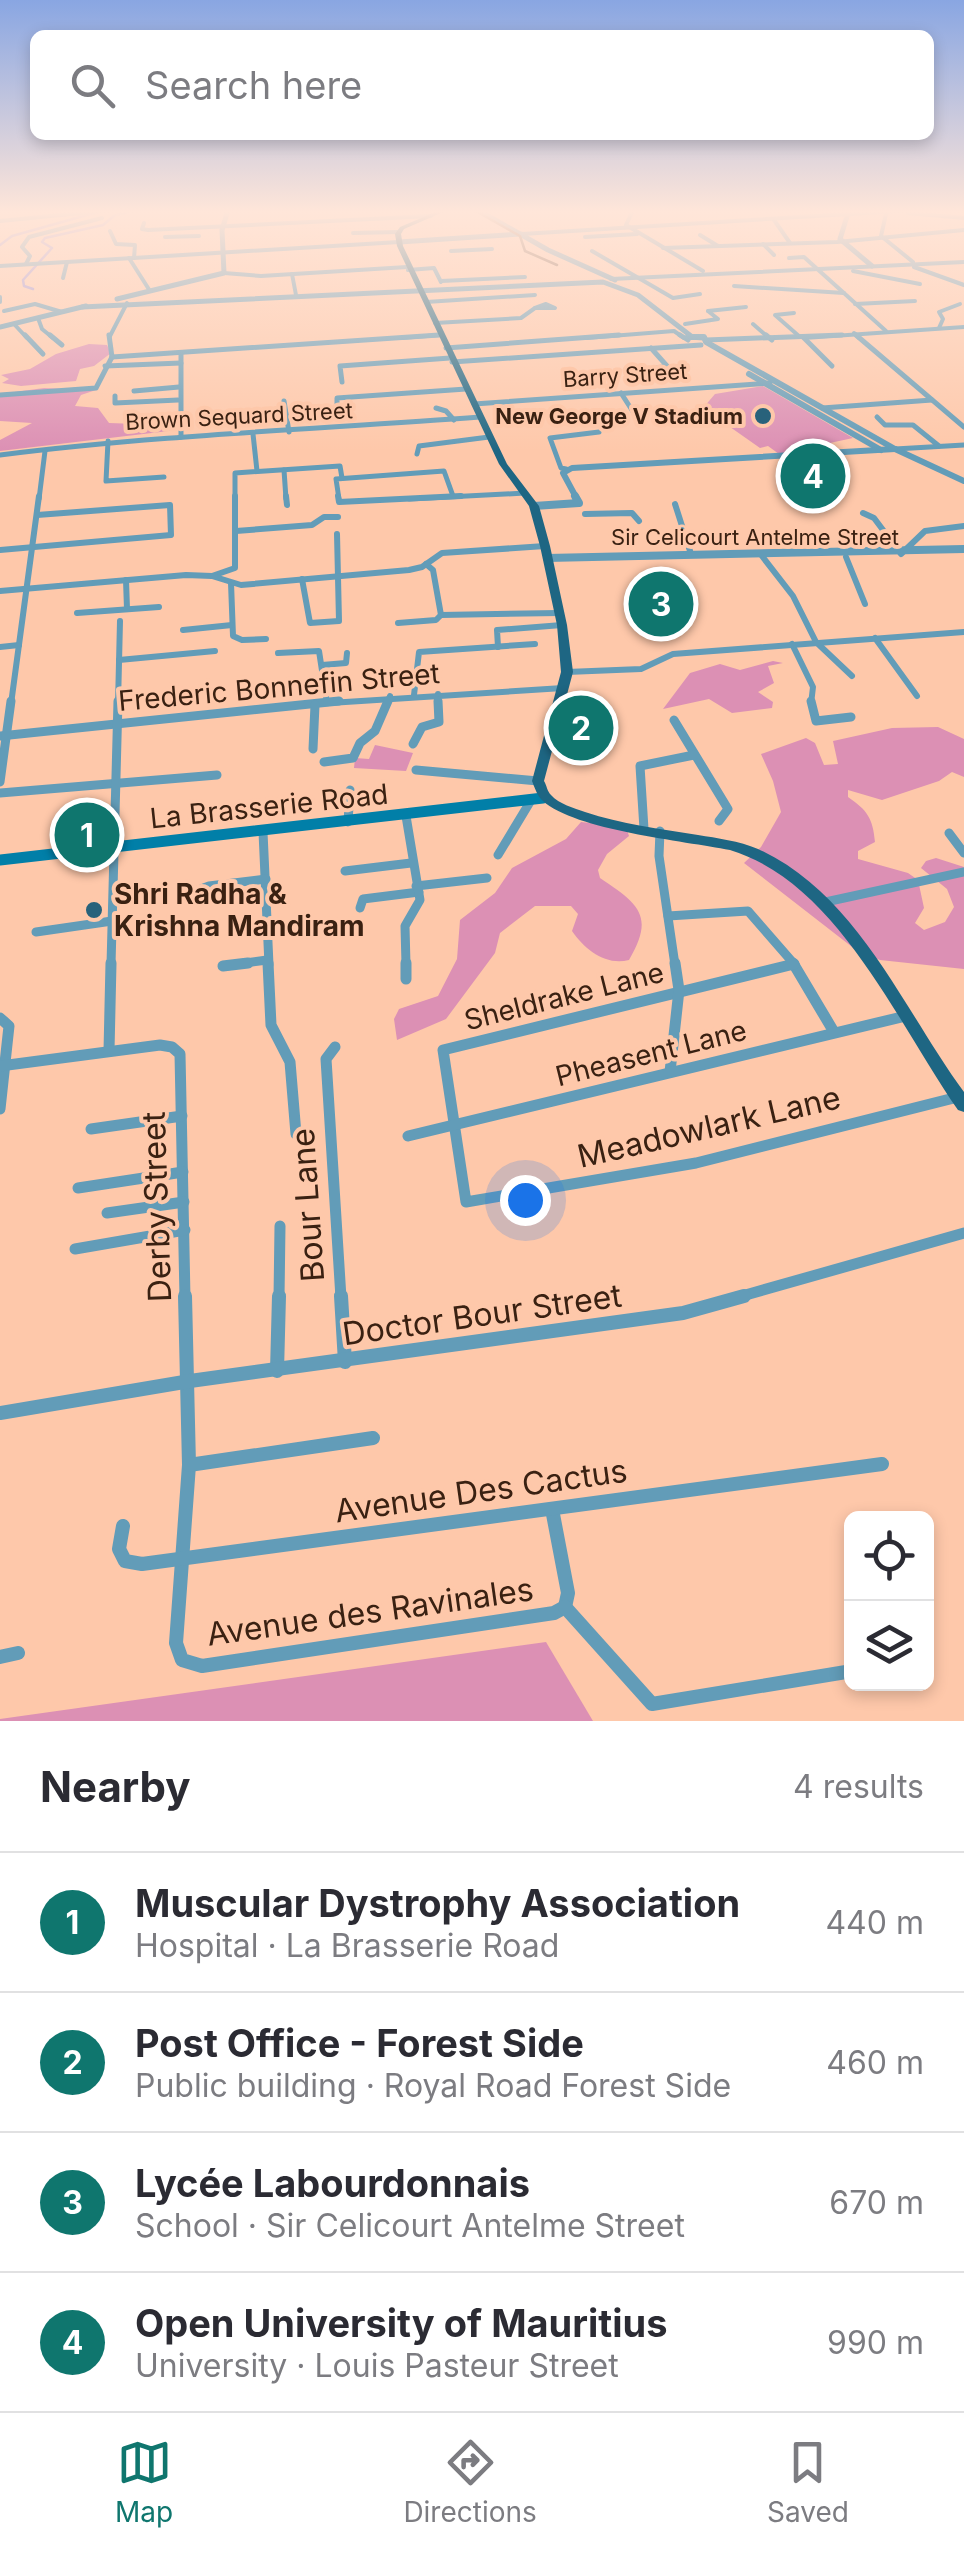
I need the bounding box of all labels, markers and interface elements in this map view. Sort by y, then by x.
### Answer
search box [30,30,934,140]
icon: search [65,58,120,113]
text: Search here [145,62,362,108]
street label: Barry Street [562,358,688,392]
street label: Brown Sequard Street [125,397,353,435]
place label: New George V Stadium [495,403,743,429]
marker: New George V Stadium [752,405,774,427]
pin: 4 [780,438,846,514]
street label: Sir Celicourt Antelme Street [611,524,899,550]
pin: 3 [628,566,694,642]
street label: Frederic Bonnefin Street [117,656,441,718]
pin: 2 [548,690,614,766]
street label: La Brasserie Road [148,777,390,835]
pin: 1 [54,798,120,872]
place label: Shri Radha & Krishna Mandiram [114,877,365,943]
marker: Shri Radha & Krishna Mandiram [83,899,105,921]
street label: Sheldrake Lane [461,955,667,1037]
street label: Pheasent Lane [552,1013,750,1093]
street label: Meadowlark Lane [574,1077,844,1176]
street label: Derby Street [134,1111,179,1303]
street label: Bour Lane [283,1127,332,1283]
your location [500,1175,551,1226]
street label: Doctor Bour Street [340,1276,624,1353]
street label: Avenue Des Cactus [332,1451,630,1530]
map controls [844,1511,934,1691]
button: locate [844,1511,934,1601]
street label: Avenue des Ravinales [204,1569,536,1654]
button: layers [844,1601,934,1691]
text: Nearby [40,1761,191,1812]
text: 4 results [793,1767,924,1806]
text: Muscular Dystrophy Association [135,1880,740,1926]
text: 1 [66,1903,79,1942]
text: 440 m [825,1903,924,1942]
text: Hospital · La Brasserie Road [135,1926,559,1965]
text: Post Office - Forest Side [135,2020,584,2066]
text: 2 [62,2043,83,2082]
text: 460 m [826,2043,924,2082]
text: Public building · Royal Road Forest Side [135,2066,731,2105]
text: Lycée Labourdonnais [135,2160,530,2206]
text: 3 [62,2183,83,2222]
text: 670 m [829,2183,924,2222]
text: School · Sir Celicourt Antelme Street [135,2206,685,2245]
text: Open University of Mauritius [135,2300,667,2346]
text: 4 [62,2323,83,2362]
text: 990 m [827,2323,924,2362]
text: University · Louis Pasteur Street [135,2346,619,2385]
tab: Map [115,2435,173,2529]
tab: Directions [403,2435,537,2529]
tab: Saved [767,2435,849,2529]

